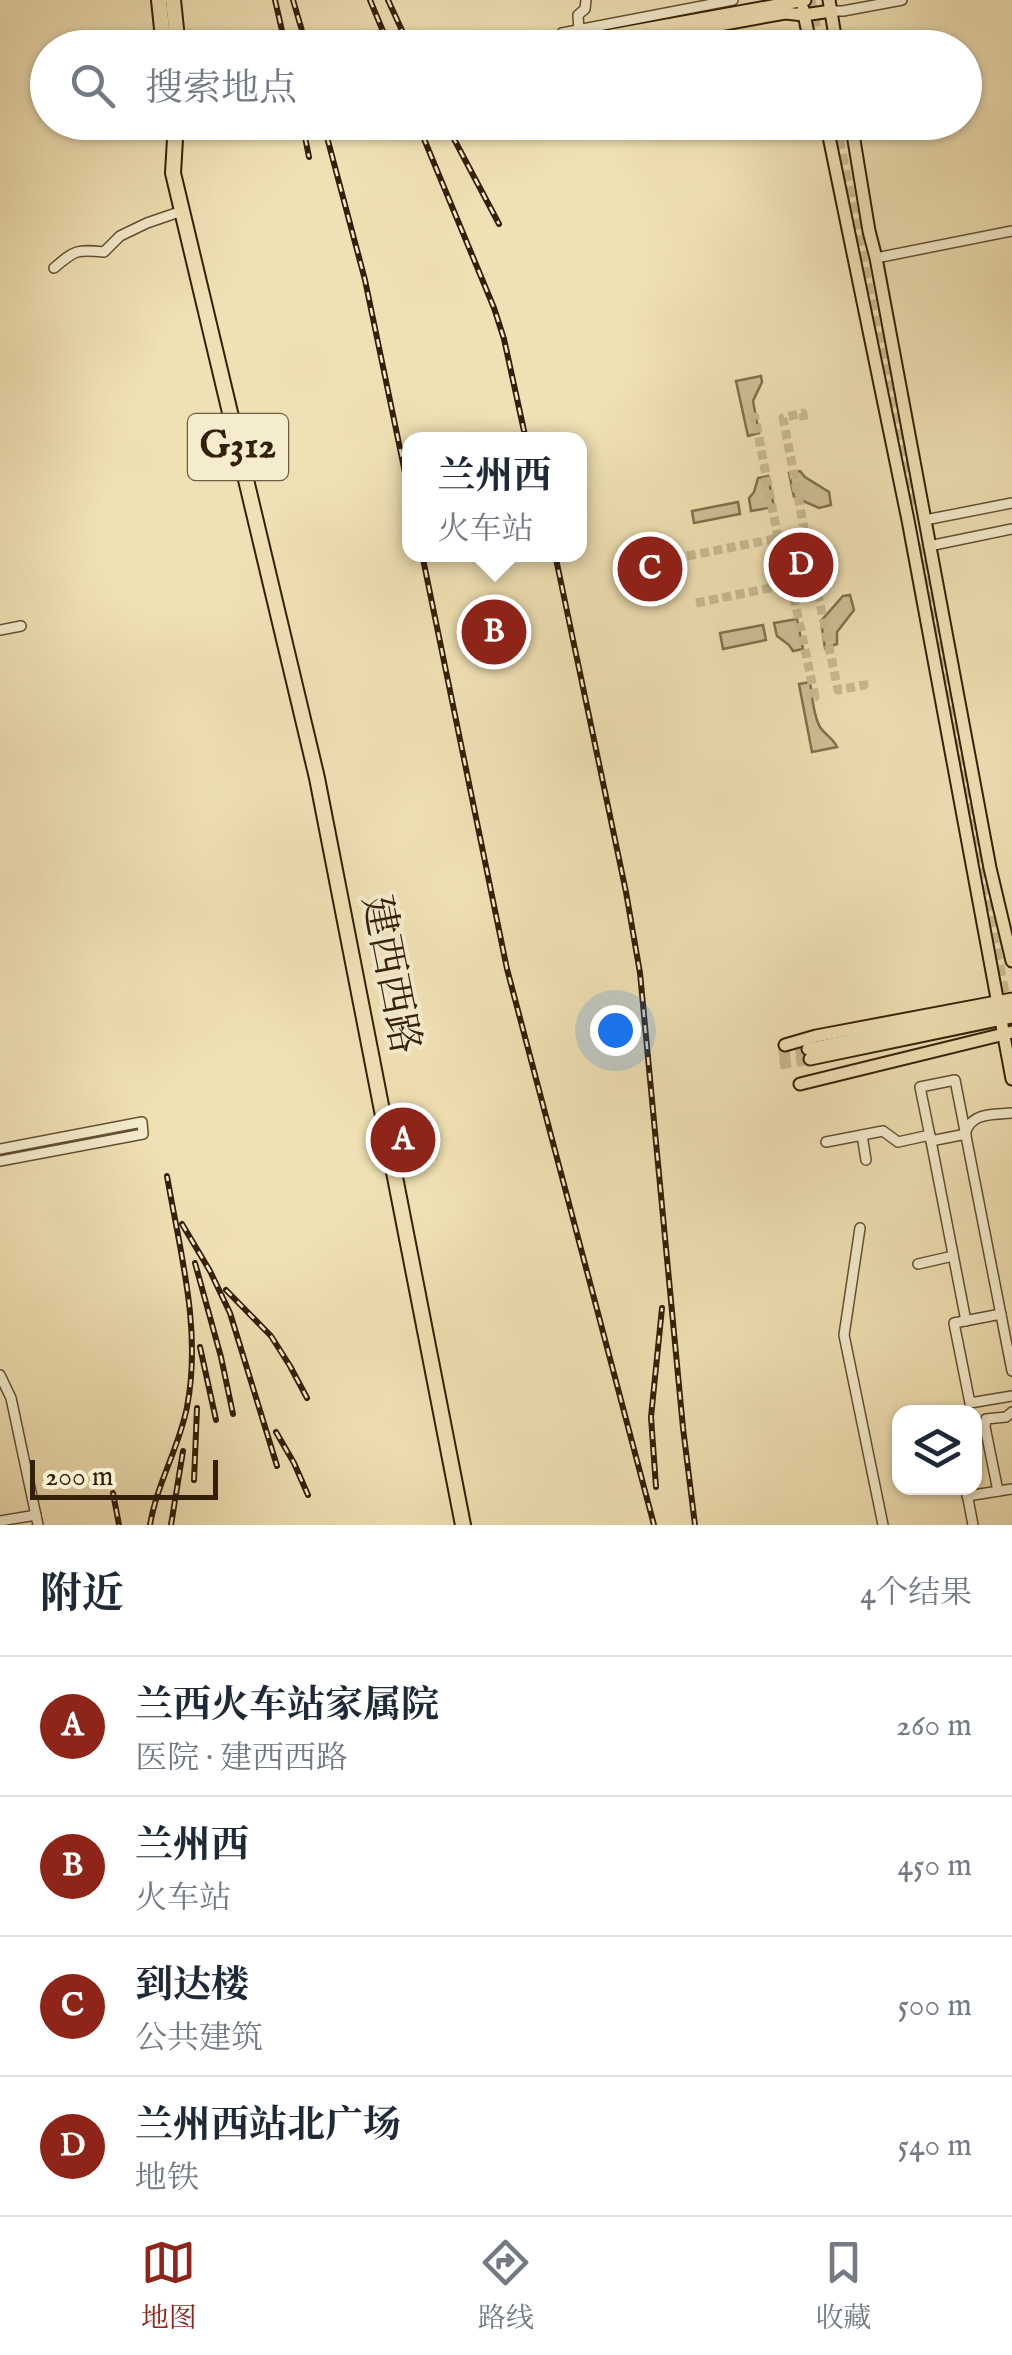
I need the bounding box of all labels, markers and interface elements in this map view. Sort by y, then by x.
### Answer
search box [30,30,982,140]
icon: search [65,58,120,113]
text: 搜索地点 [145,66,297,114]
road number: G312 [188,414,288,480]
popup [402,432,587,562]
text: 兰州西 [437,454,552,502]
text: 火车站 [437,510,534,551]
pin: D [768,528,834,602]
pin: C [618,532,682,606]
pin: B [462,594,526,670]
street label: 建西西路 [349,892,429,1058]
your location [590,1005,641,1056]
pin: A [370,1102,436,1178]
map controls [892,1405,982,1495]
button: layers [892,1405,982,1495]
scale bar [30,1455,218,1500]
text: 200 m [45,1460,113,1495]
text: 附近 [40,1569,124,1622]
text: 4个结果 [860,1574,972,1615]
text: 兰西火车站家属院 [135,1683,439,1731]
text: A [62,1706,83,1747]
text: 260 m [896,1706,972,1747]
text: 医院 · 建西西路 [135,1739,348,1780]
text: 兰州西 [135,1823,249,1871]
text: B [62,1846,83,1887]
text: 450 m [898,1846,972,1887]
text: 火车站 [135,1879,231,1920]
text: 到达楼 [135,1963,249,2011]
text: C [61,1986,84,2027]
text: 500 m [897,1986,972,2027]
text: 公共建筑 [135,2019,263,2060]
text: 兰州西站北广场 [135,2103,401,2151]
text: D [60,2126,85,2167]
text: 540 m [897,2126,972,2167]
text: 地铁 [135,2159,199,2200]
tab: 地图 [141,2235,197,2337]
tab: 路线 [478,2235,534,2337]
tab: 收藏 [815,2235,871,2337]

